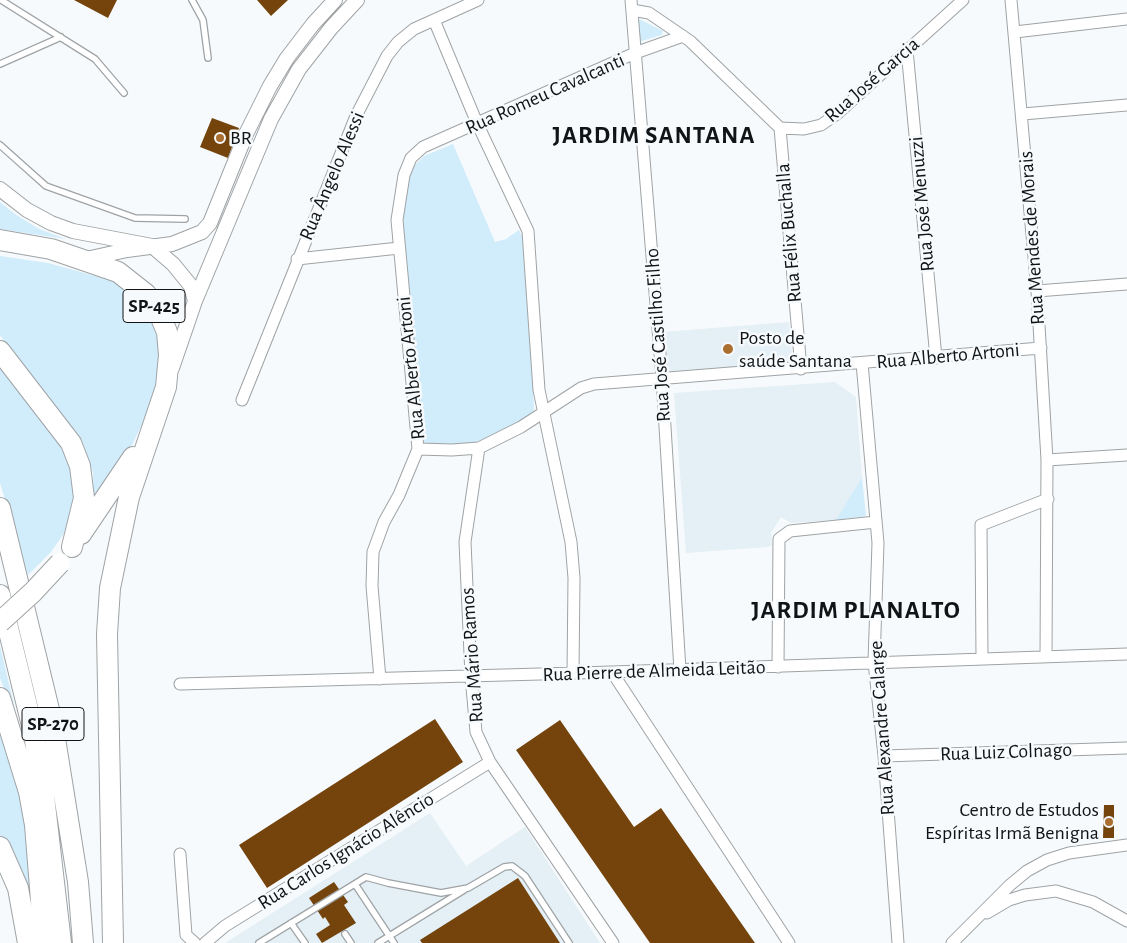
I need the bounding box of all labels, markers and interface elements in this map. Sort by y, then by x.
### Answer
street label: Rua José Garcia [820,32,924,128]
street label: Rua Romeu Cavalcanti [462,48,628,140]
street label: Rua Ângelo Alessi [294,108,370,244]
district label: JARDIM SANTANA [551,120,757,150]
place label: BR [230,126,252,150]
marker: BR [214,132,226,144]
street label: Rua José Menuzzi [904,136,940,272]
street label: Rua Mendes de Morais [1014,150,1050,326]
street label: Rua Félix Buchalla [771,162,807,304]
street label: Rua José Castilho Filho [640,247,676,423]
road number: SP-425 [123,290,185,322]
street label: Rua Alberto Artoni [392,295,430,441]
place label: Posto de saúde Santana [739,326,852,373]
street label: Rua Alberto Artoni [875,338,1021,374]
marker: Posto de saúde Santana [721,342,735,356]
street label: Rua Mário Ramos [455,587,489,723]
district label: JARDIM PLANALTO [749,595,963,625]
street label: Rua Alexandre Calarge [864,640,900,816]
street label: Rua Pierre de Almeida Leitão [542,655,766,687]
road number: SP-270 [22,708,84,741]
street label: Rua Luiz Colnago [940,738,1072,766]
street label: Rua Carlos Ignácio Alêncio [254,787,438,915]
place label: Centro de Estudos Espíritas Irmã Benigna [925,798,1099,845]
marker: Centro de Estudos Espíritas Irmã Benigna [1103,816,1115,828]

